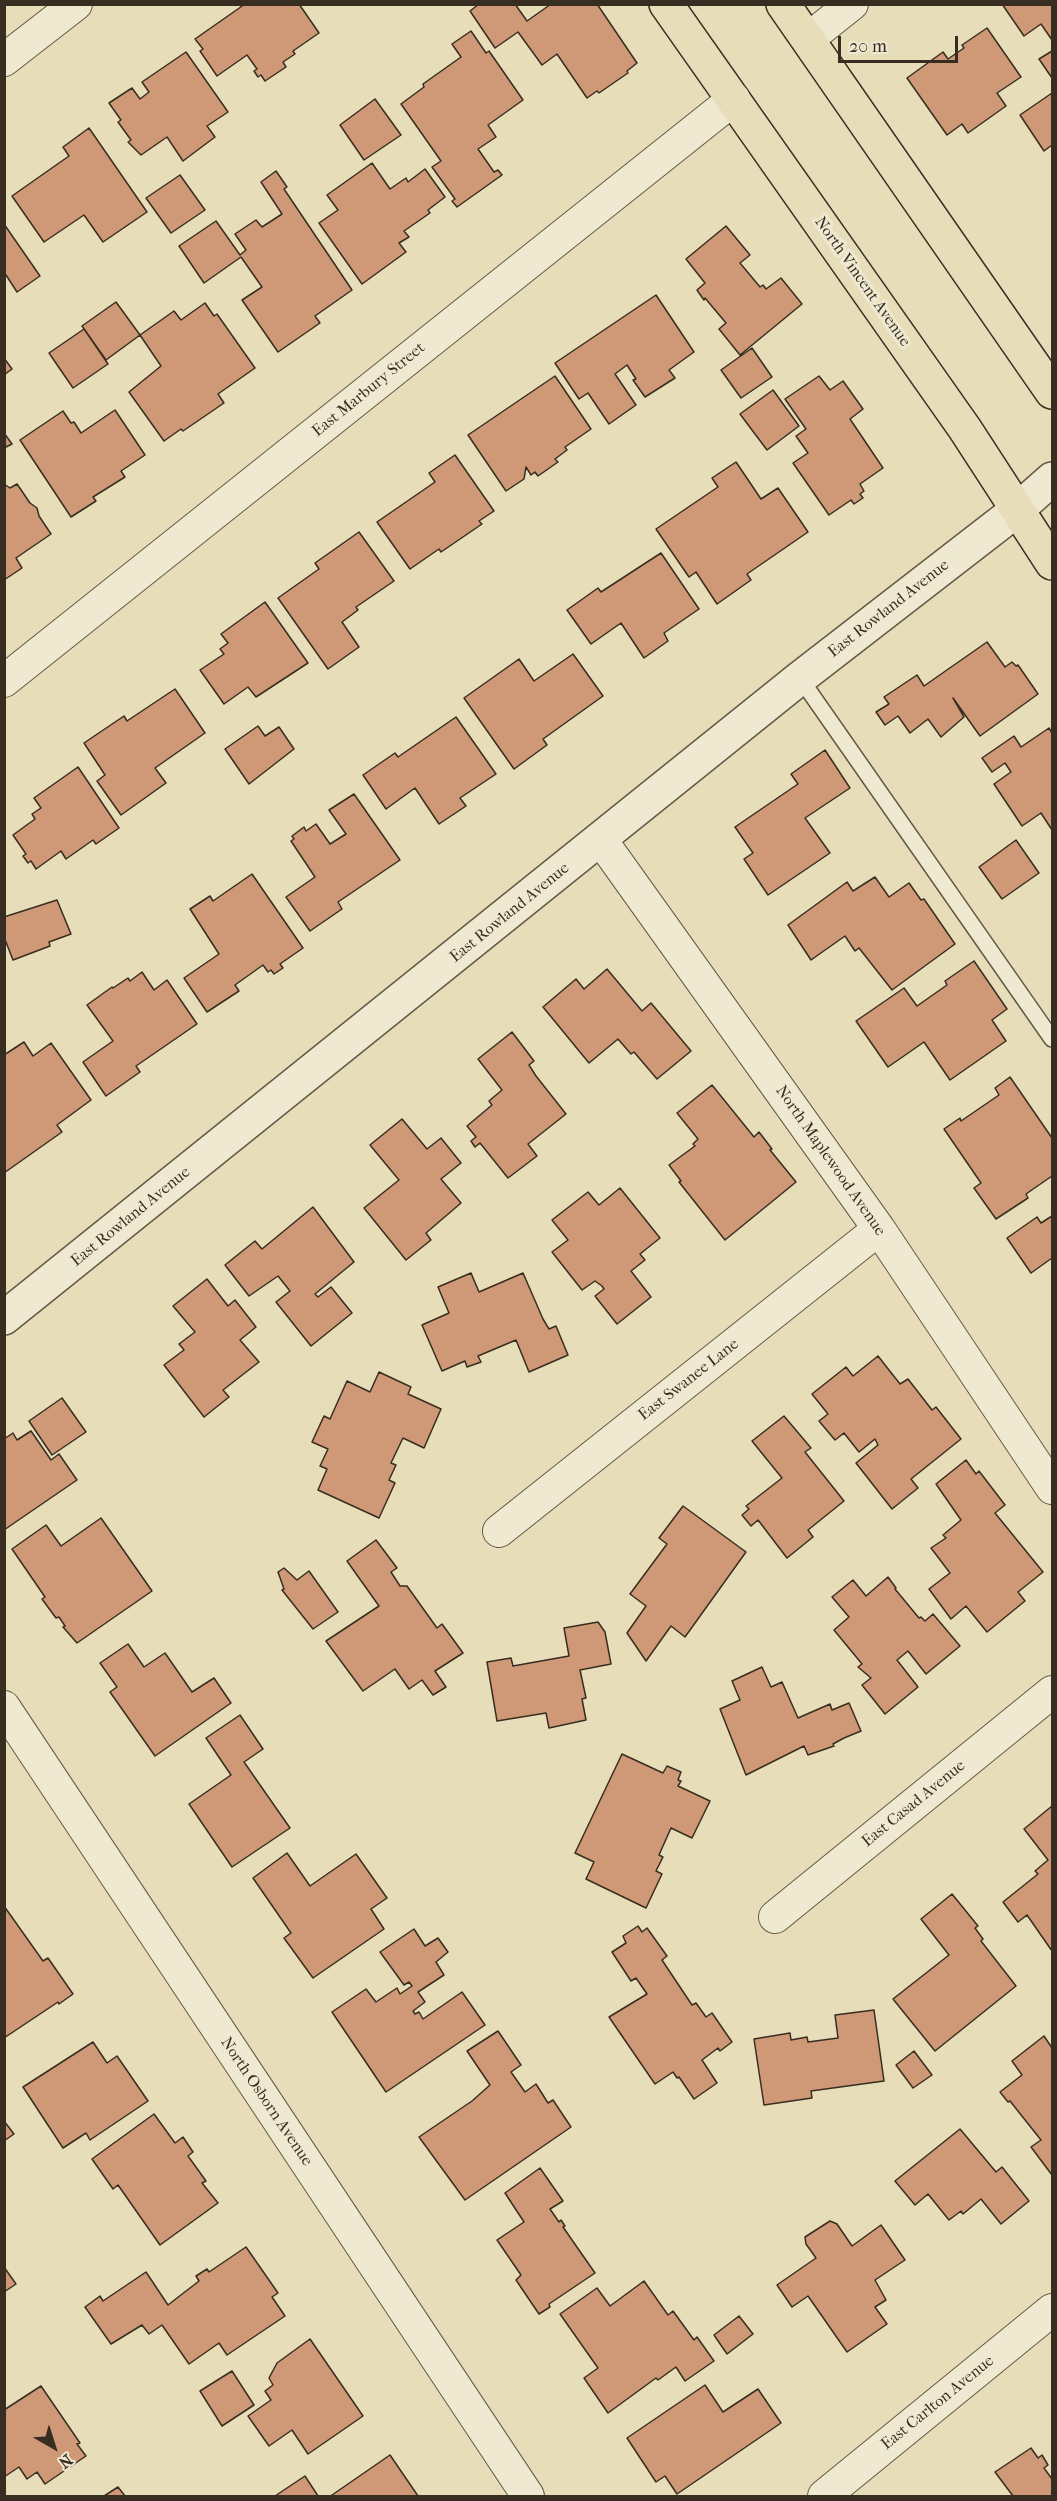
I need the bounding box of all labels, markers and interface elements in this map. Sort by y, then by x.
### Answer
scale bar [841,24,961,62]
text: 20 m [849,36,887,57]
street label: North Vincent Avenue [810,213,914,351]
street label: East Marbury Street [309,339,429,441]
street label: East Rowland Avenue [825,556,953,662]
street label: East Rowland Avenue [446,859,574,967]
street label: North Maplewood Avenue [771,1082,889,1240]
street label: East Rowland Avenue [67,1163,195,1271]
street label: East Swanee Lane [635,1335,743,1425]
street label: East Casad Avenue [858,1756,970,1852]
street label: North Osborn Avenue [216,2034,316,2170]
street label: East Carlton Avenue [878,2352,998,2454]
north arrow [24,2417,84,2477]
text: N [55,2450,76,2473]

